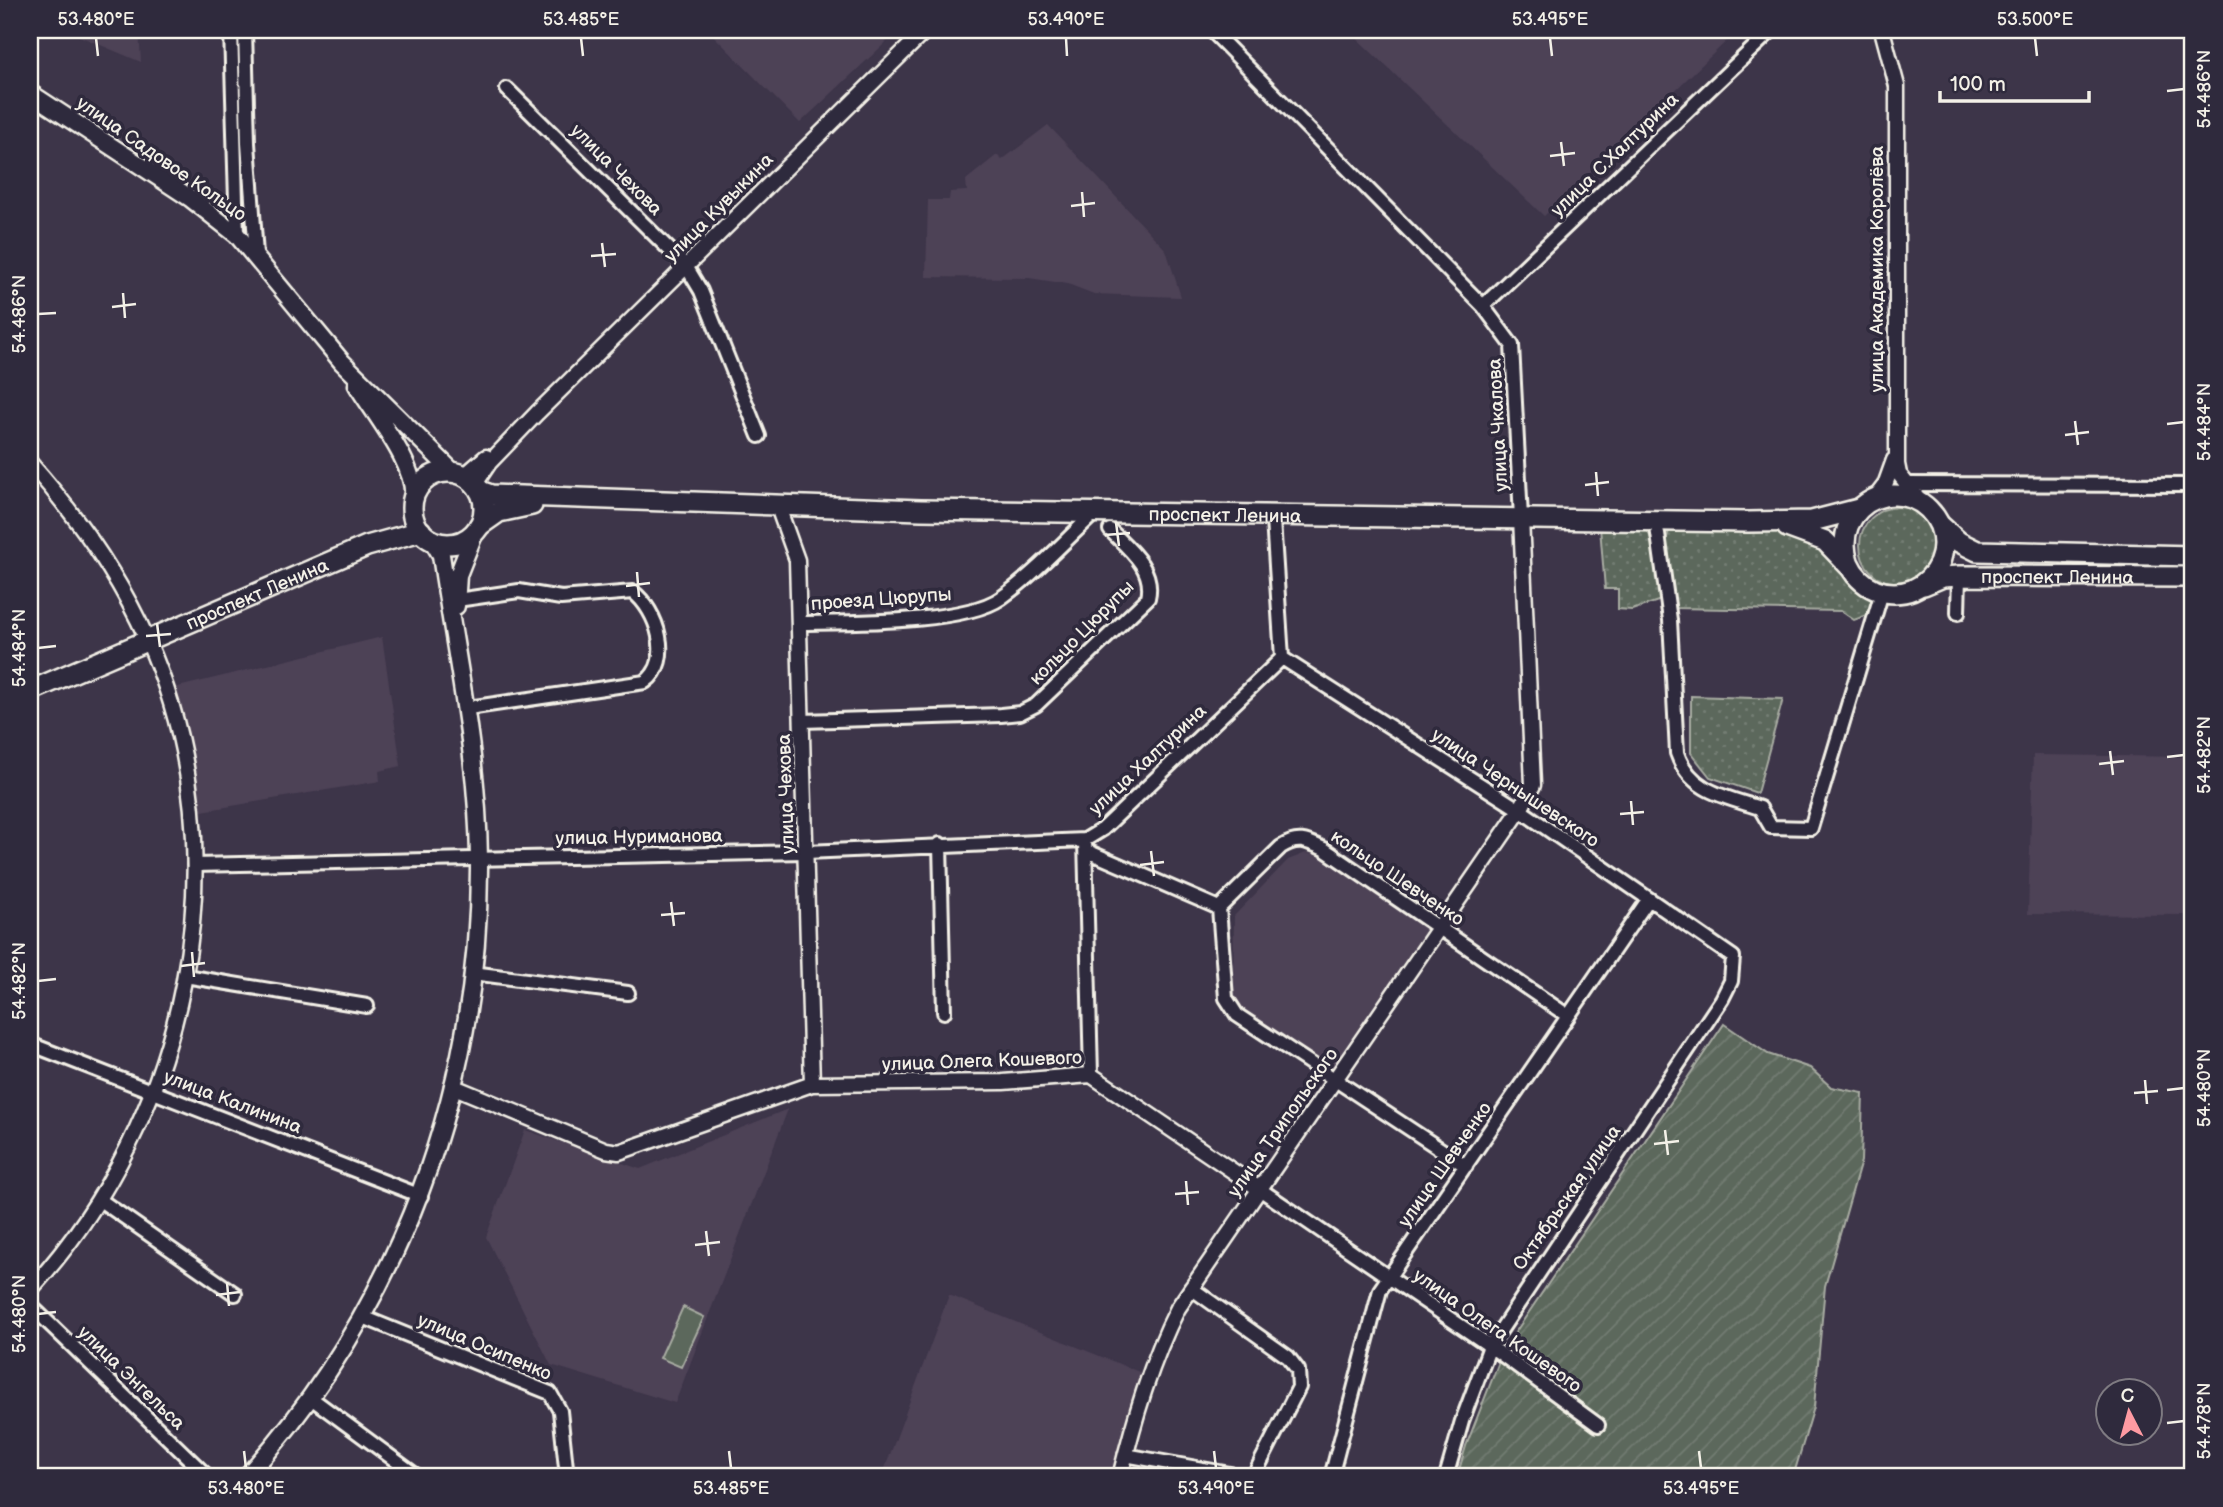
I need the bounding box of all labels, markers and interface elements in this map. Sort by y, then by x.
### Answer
text: 53.480°E [57,9,135,30]
text: 53.485°E [543,9,619,30]
text: 53.490°E [1027,9,1105,30]
text: 53.495°E [1512,9,1588,30]
text: 53.500°E [1997,9,2073,30]
text: 54.486°N [2194,50,2215,128]
scale bar [1940,60,2088,104]
text: 100 m [1950,72,2006,97]
street label: улица С.Халтурина [1546,88,1684,222]
street label: улица Садовое Кольцо [72,92,251,227]
street label: улица Чехова [565,119,667,221]
street label: улица Академика Королёва [1866,146,1889,392]
street label: улица Кувыкина [660,149,778,267]
text: 54.486°N [9,275,30,353]
street label: улица Чкалова [1484,358,1513,492]
text: 54.484°N [2194,383,2215,461]
street label: проспект Ленина [1148,503,1302,529]
street label: проспект Ленина [183,554,332,636]
street label: проспект Ленина [1981,566,2134,590]
street label: кольцо Цюрупы [1025,576,1139,690]
street label: проезд Цюрупы [810,583,952,616]
text: 54.484°N [9,609,30,687]
street label: улица Халтурина [1085,700,1211,820]
text: 54.482°N [2194,716,2215,794]
street label: улица Чернышевского [1427,724,1603,853]
street label: улица Чехова [773,733,800,855]
street label: улица Нуриманова [555,825,723,850]
street label: кольцо Шевченко [1326,825,1468,931]
text: 54.482°N [9,942,30,1020]
street label: улица Трипольского [1223,1044,1343,1202]
street label: улица Олега Кошевого [882,1047,1083,1076]
text: 54.480°N [2194,1049,2215,1127]
street label: улица Калинина [160,1066,305,1139]
street label: улица Шевченко [1394,1098,1497,1232]
street label: Октябрьская улица [1508,1121,1626,1275]
street label: улица Олега Кошевого [1409,1264,1586,1398]
text: 54.480°N [9,1275,30,1353]
street label: улица Осипенко [414,1309,555,1386]
street label: улица Энгельса [73,1321,189,1435]
north arrow [2094,1378,2164,1448]
text: 54.478°N [2194,1383,2215,1459]
text: С [2120,1384,2135,1409]
text: 53.480°E [207,1478,285,1499]
text: 53.485°E [693,1478,769,1499]
text: 53.490°E [1177,1478,1255,1499]
text: 53.495°E [1663,1478,1739,1499]

